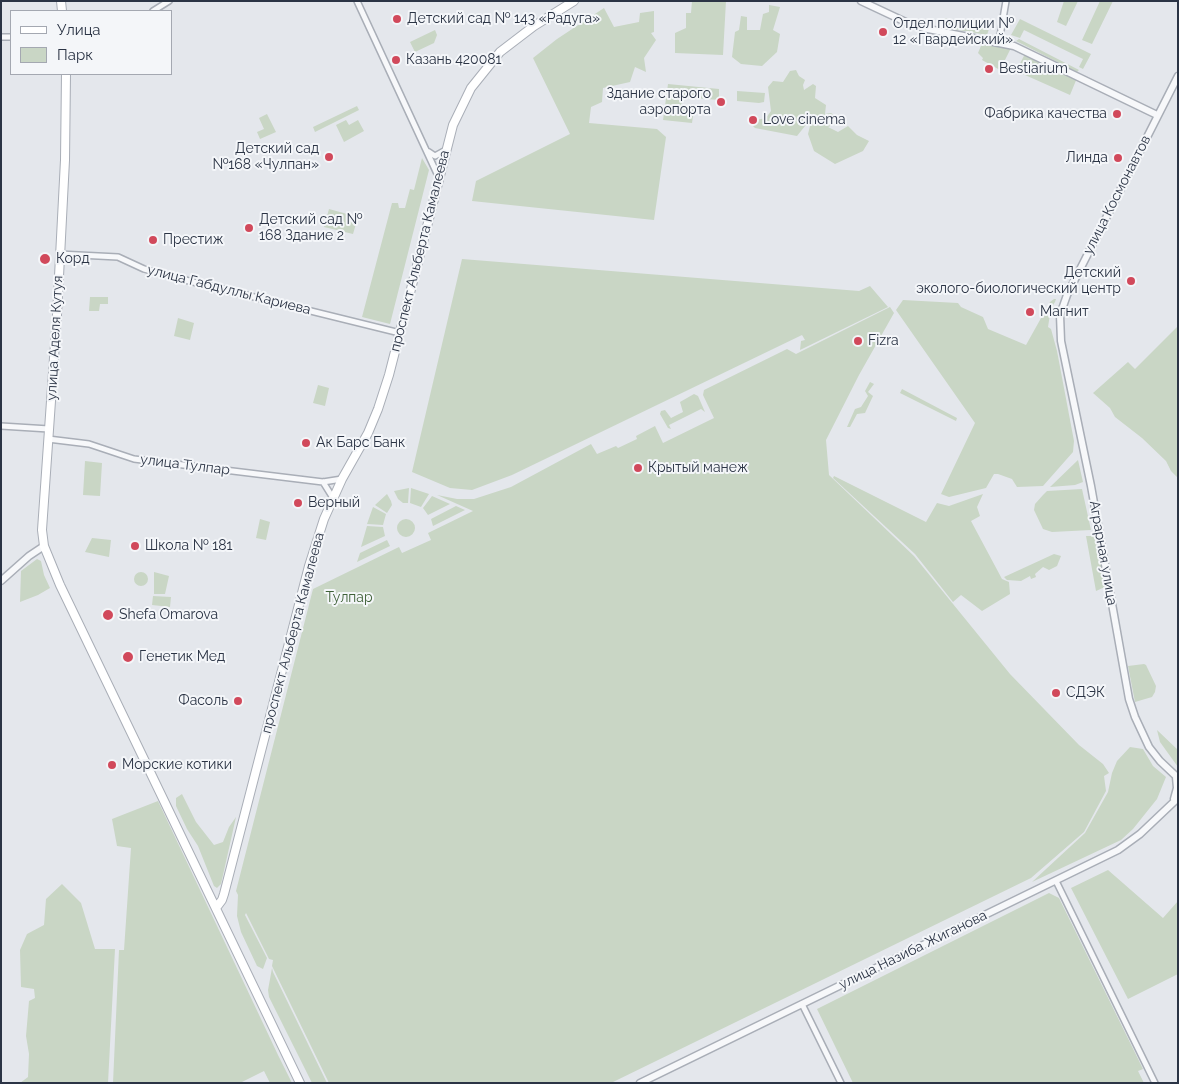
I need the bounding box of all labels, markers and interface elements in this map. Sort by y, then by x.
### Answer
legend [10,10,172,75]
place label: Детский сад № 143 «Радуга» [407,11,600,27]
marker: Детский сад № 143 «Радуга» [391,13,403,25]
place label: Отдел полиции № 12 «Гвардейский» [893,16,1014,48]
text: Улица [57,21,101,39]
marker: Отдел полиции № 12 «Гвардейский» [877,26,889,38]
text: Парк [57,46,93,64]
place label: Казань 420081 [406,52,502,68]
marker: Казань 420081 [390,54,402,66]
place label: Bestiarium [999,61,1068,77]
marker: Bestiarium [983,63,995,75]
place label: Здание старого аэропорта [607,86,711,118]
marker: Здание старого аэропорта [715,96,727,108]
place label: Фабрика качества [984,106,1107,122]
marker: Фабрика качества [1111,108,1123,120]
place label: Love cinema [763,112,846,128]
marker: Love cinema [747,114,759,126]
street label: улица Космонавтов [1080,133,1154,257]
place label: Детский сад №168 «Чулпан» [212,141,319,174]
street label: проспект Альберта Камалеева [387,148,453,354]
place label: Линда [1066,150,1108,166]
marker: Детский сад №168 «Чулпан» [323,151,335,163]
marker: Линда [1112,152,1124,164]
place label: Детский сад № 168 Здание 2 [259,212,363,244]
marker: Детский сад № 168 Здание 2 [243,222,255,234]
place label: Престиж [163,232,224,248]
marker: Престиж [147,234,159,246]
place label: Корд [56,251,90,267]
marker: Корд [38,252,52,266]
street label: улица Габдуллы Кариева [146,262,312,318]
place label: Детский эколого-биологический центр [916,265,1121,298]
street label: улица Аделя Кутуя [43,275,67,401]
marker: Детский эколого-биологический центр [1125,275,1137,287]
place label: Магнит [1040,304,1089,320]
marker: Магнит [1024,306,1036,318]
place label: Fizra [868,333,899,349]
marker: Fizra [852,335,864,347]
place label: Ак Барс Банк [316,435,405,451]
marker: Ак Барс Банк [300,437,312,449]
street label: улица Тулпар [139,451,231,479]
place label: Крытый манеж [648,460,748,476]
marker: Крытый манеж [632,462,644,474]
place label: Верный [308,495,360,511]
marker: Верный [292,497,304,509]
street label: Аграрная улица [1086,499,1120,607]
street label: проспект Альберта Камалеева [258,531,328,735]
place label: Школа № 181 [145,538,233,554]
marker: Школа № 181 [129,540,141,552]
park label: Тулпар [325,590,373,606]
place label: Shefa Omarova [119,607,218,623]
marker: Shefa Omarova [101,608,115,622]
place label: Генетик Мед [139,649,225,665]
marker: Генетик Мед [121,650,135,664]
place label: СДЭК [1066,685,1105,701]
marker: СДЭК [1050,687,1062,699]
place label: Фасоль [178,693,228,709]
marker: Фасоль [232,695,244,707]
place label: Морские котики [122,757,232,773]
marker: Морские котики [106,759,118,771]
street label: улица Назиба Жиганова [836,907,990,993]

